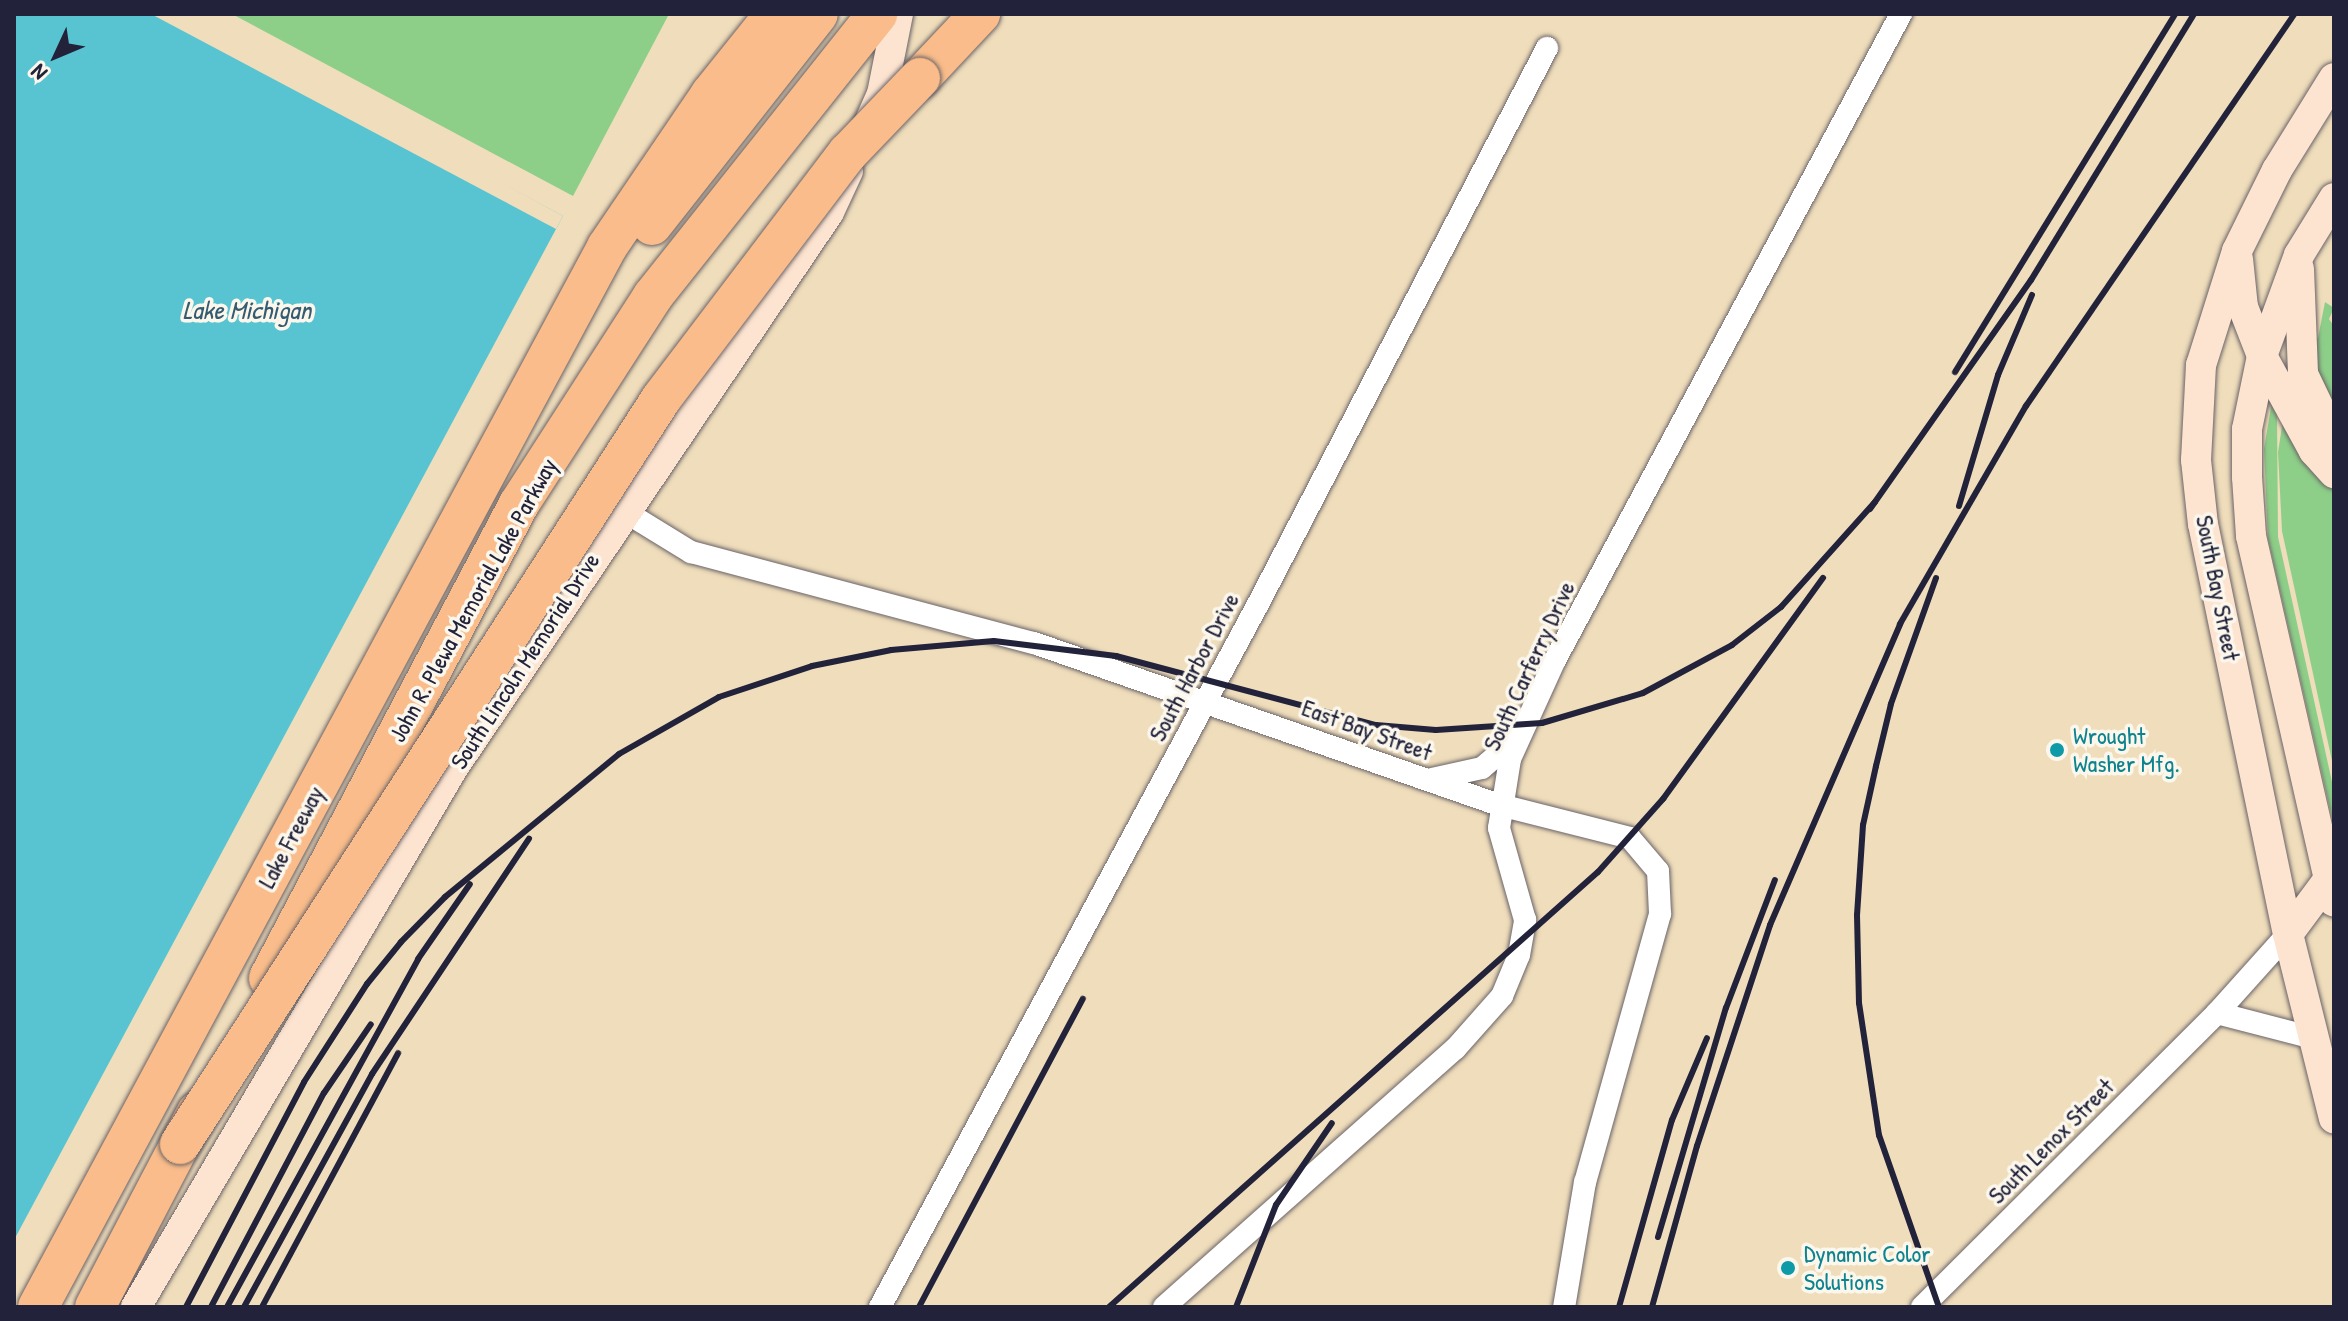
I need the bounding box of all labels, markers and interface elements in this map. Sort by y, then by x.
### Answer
north arrow [16,16,96,96]
text: N [24,58,54,87]
water label: Lake Michigan [183,294,311,326]
street label: John R. Plewa Memorial Lake Parkway [383,453,563,747]
street label: South Bay Street [2190,513,2246,663]
street label: South Lincoln Memorial Drive [444,548,606,774]
street label: South Carferry Drive [1477,577,1581,755]
street label: South Harbor Drive [1143,588,1245,746]
street label: East Bay Street [1298,693,1436,767]
place label: Wrought Washer Mfg. [2073,722,2180,778]
marker: Wrought Washer Mfg. [2048,741,2066,759]
street label: Lake Freeway [252,781,330,893]
street label: South Lenox Street [1982,1072,2120,1210]
place label: Dynamic Color Solutions [1804,1240,1930,1296]
marker: Dynamic Color Solutions [1779,1259,1797,1277]

